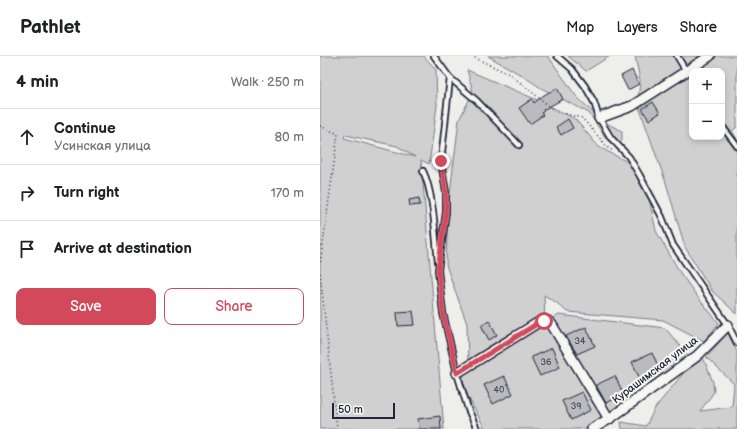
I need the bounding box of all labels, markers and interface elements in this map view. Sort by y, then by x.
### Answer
text: Pathlet [20,16,81,39]
text: Map [566,19,594,36]
text: Layers [616,19,658,36]
text: Share [680,19,717,36]
map controls [689,68,725,140]
button: + [689,68,725,104]
text: 4 min [16,72,59,92]
text: Walk · 250 m [231,74,304,90]
button: − [689,104,725,140]
text: Continue [54,119,116,138]
icon: ahead [16,126,38,148]
text: 80 m [275,129,304,145]
text: Усинская улица [54,138,151,154]
route end [432,152,450,170]
icon: right [16,182,38,204]
text: Turn right [54,183,119,202]
text: 170 m [271,185,304,201]
icon: arrive [16,238,38,260]
text: Arrive at destination [54,239,192,258]
button: Save [16,288,156,325]
button: Share [164,288,304,325]
route start [535,312,553,330]
street label: Курашимская улица [610,333,701,406]
house number: 34 [574,336,586,347]
house number: 36 [540,357,552,368]
house number: 40 [494,385,504,396]
scale bar [332,401,395,420]
house number: 39 [571,401,581,412]
text: 50 m [338,403,363,416]

